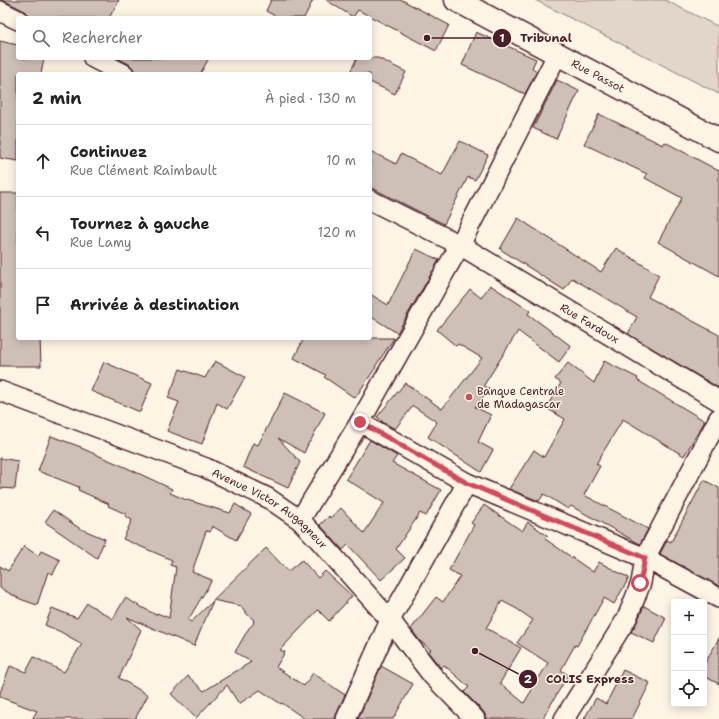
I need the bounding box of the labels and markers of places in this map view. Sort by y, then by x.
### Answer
callout: Tribunal [492,26,580,50]
place label: Banque Centrale de Madagascar [477,384,564,412]
marker: Banque Centrale de Madagascar [464,392,474,402]
callout: COLIS Express [518,667,642,691]

